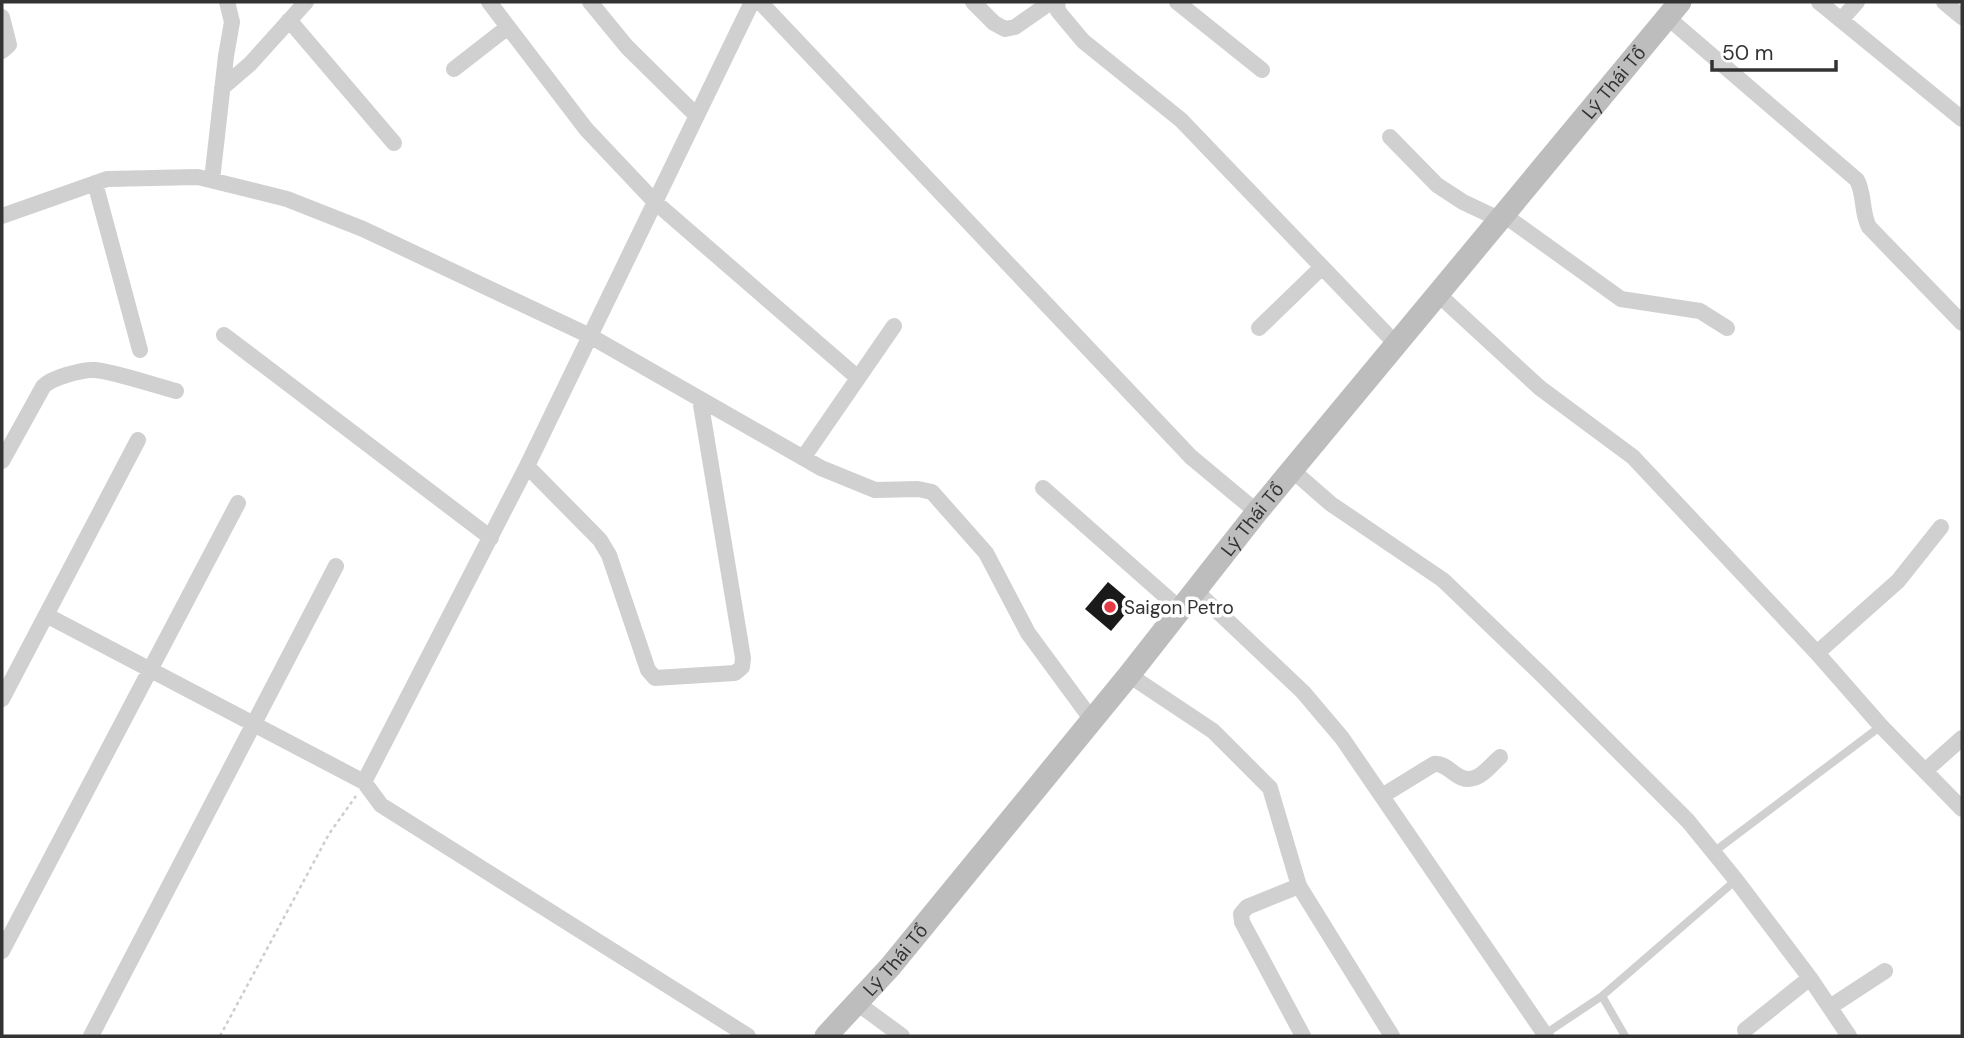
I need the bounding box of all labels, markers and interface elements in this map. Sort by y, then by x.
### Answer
scale bar [1712,28,1836,72]
text: 50 m [1722,39,1773,67]
street label: Lý Thái Tổ [1576,41,1651,124]
street label: Lý Thái Tổ [1215,477,1289,561]
place label: Saigon Petro [1124,595,1234,620]
marker: Saigon Petro [1102,599,1118,615]
street label: Lý Thái Tổ [857,918,933,1001]

